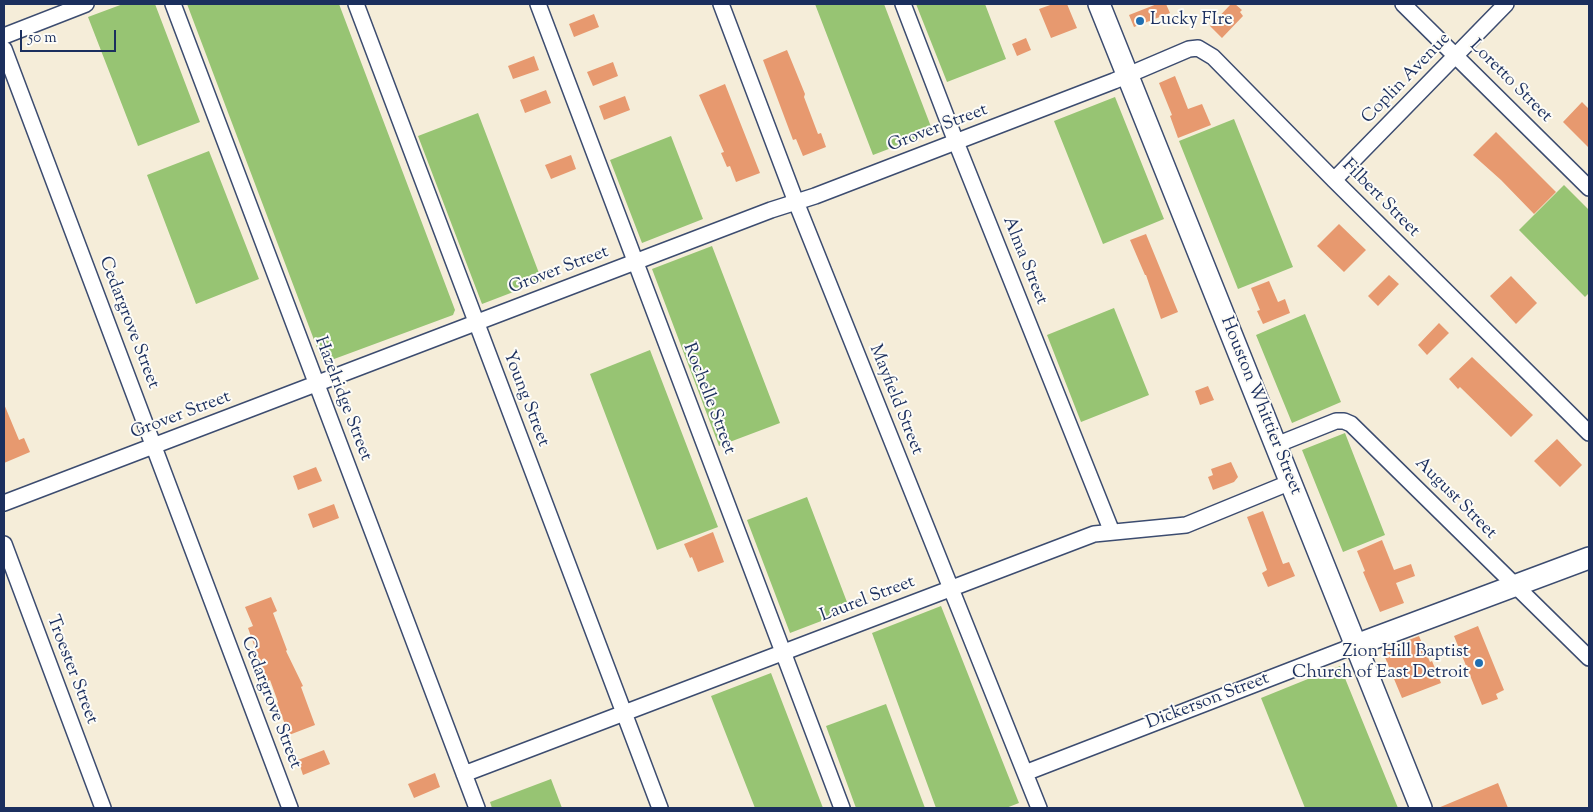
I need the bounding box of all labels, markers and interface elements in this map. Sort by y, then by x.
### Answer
place label: Lucky FIre [1150,10,1233,32]
marker: Lucky FIre [1134,15,1146,27]
scale bar [22,20,119,52]
text: 50 m [28,28,57,49]
street label: Coplin Avenue [1358,29,1456,129]
street label: Loretto Street [1464,36,1556,128]
street label: Grover Street [885,100,991,158]
street label: Filbert Street [1337,156,1423,242]
street label: Alma Street [997,214,1051,308]
street label: Grover Street [506,242,612,300]
street label: Cedargrove Street [93,254,163,392]
street label: Houston Whittier Street [1214,314,1306,498]
street label: Hazelridge Street [308,334,376,464]
street label: Rochelle Street [677,340,739,458]
street label: Mayfield Street [863,342,927,458]
street label: Young Street [497,348,553,450]
street label: Grover Street [128,387,234,445]
street label: August Street [1410,454,1500,544]
street label: Laurel Street [818,572,918,628]
street label: Troester Street [40,613,102,727]
street label: Cedargrove Street [235,634,305,772]
place label: Zion Hill Baptist Church of East Detroit [1292,642,1469,684]
marker: Zion Hill Baptist Church of East Detroit [1473,657,1485,669]
street label: Dickerson Street [1144,669,1272,735]

